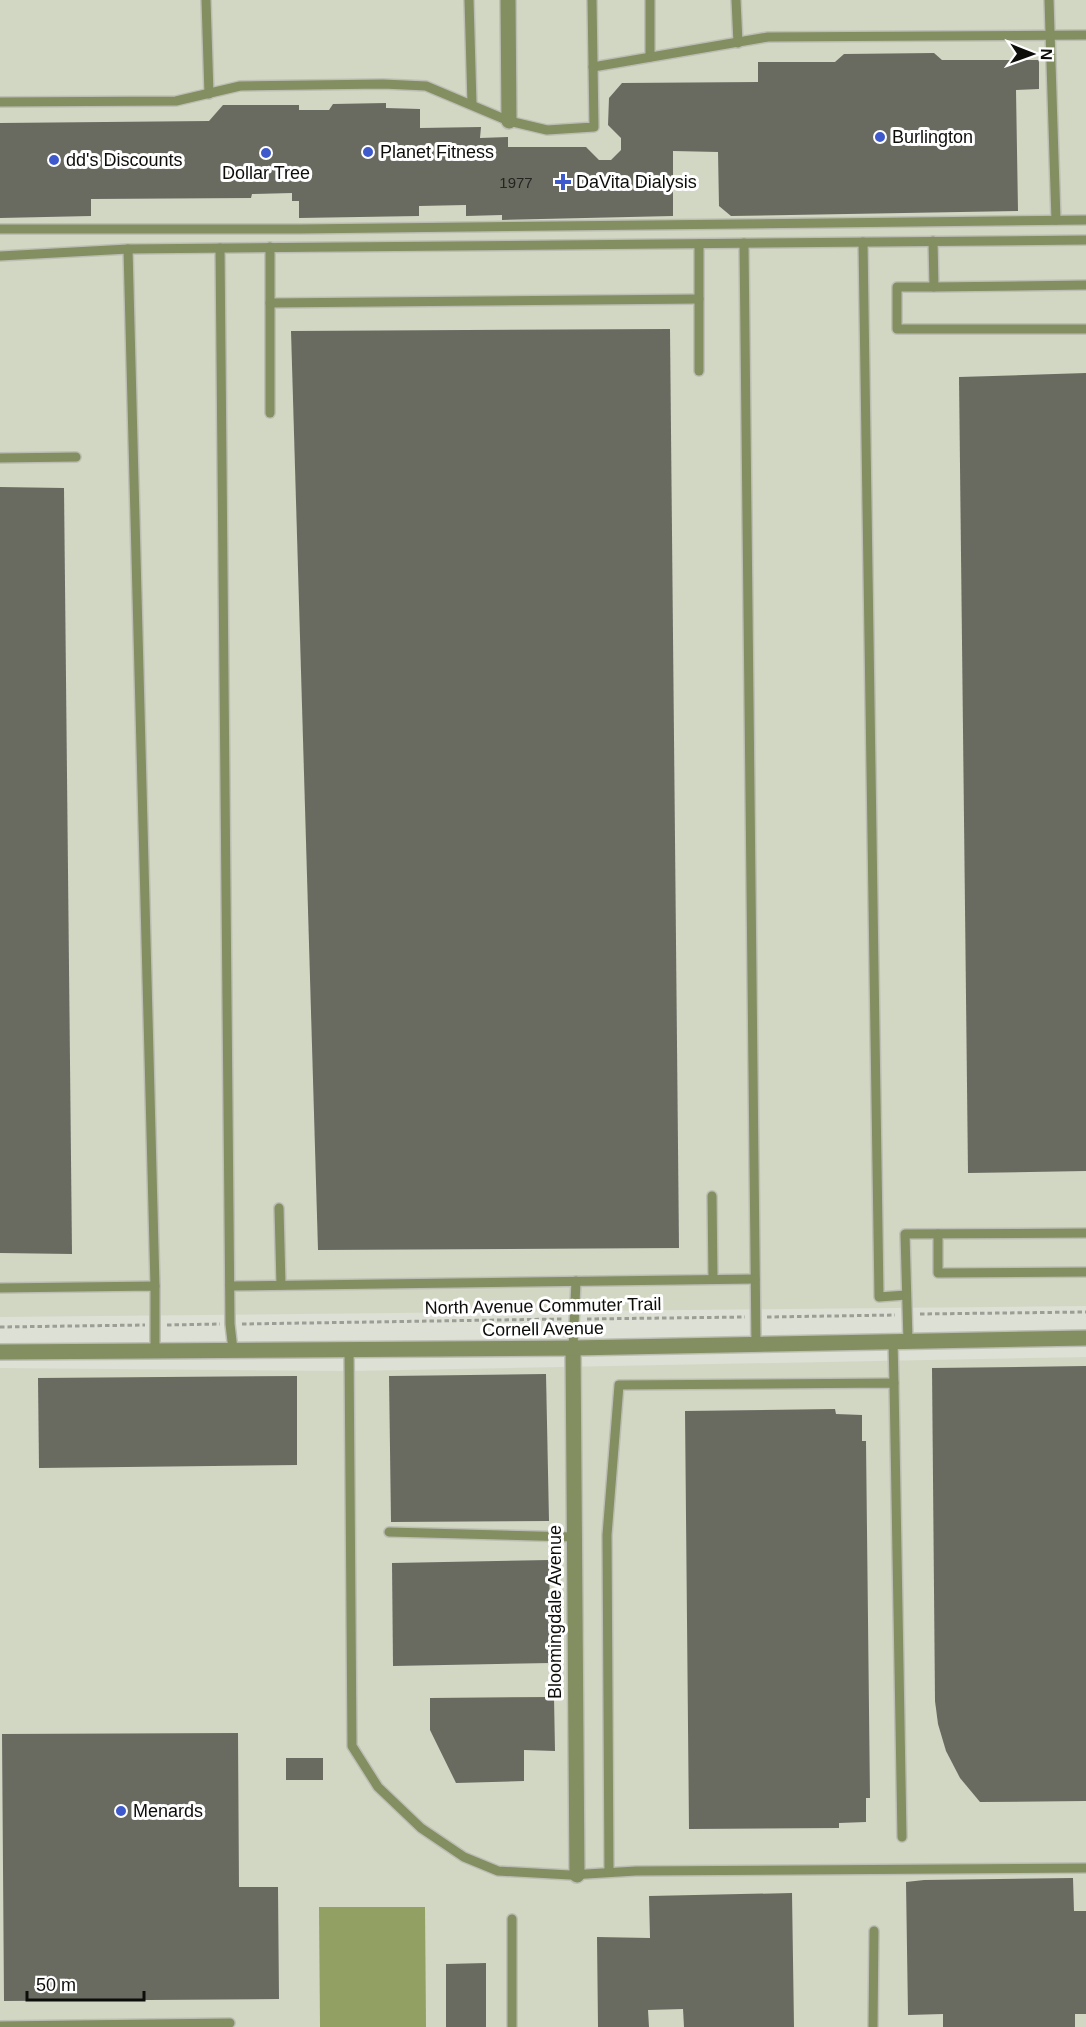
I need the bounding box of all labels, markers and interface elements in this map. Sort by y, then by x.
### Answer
north arrow [1002,24,1062,84]
text: N [1038,48,1055,60]
place label: Burlington [892,127,973,147]
marker: Burlington [873,130,887,144]
place label: Planet Fitness [380,142,494,162]
marker: Planet Fitness [361,145,375,159]
marker: Dollar Tree [259,146,273,160]
place label: dd's Discounts [66,150,183,170]
marker: dd's Discounts [47,153,61,167]
place label: Dollar Tree [222,163,310,183]
place label: DaVita Dialysis [576,172,697,192]
marker: DaVita Dialysis [554,173,572,191]
house number: 1977 [499,174,533,191]
street label: North Avenue Commuter Trail [424,1294,662,1318]
street label: Cornell Avenue [482,1318,604,1340]
street label: Bloomingdale Avenue [545,1525,565,1699]
place label: Menards [133,1801,203,1821]
marker: Menards [114,1804,128,1818]
scale bar [27,1964,144,2002]
text: 50 m [36,1975,76,1995]

